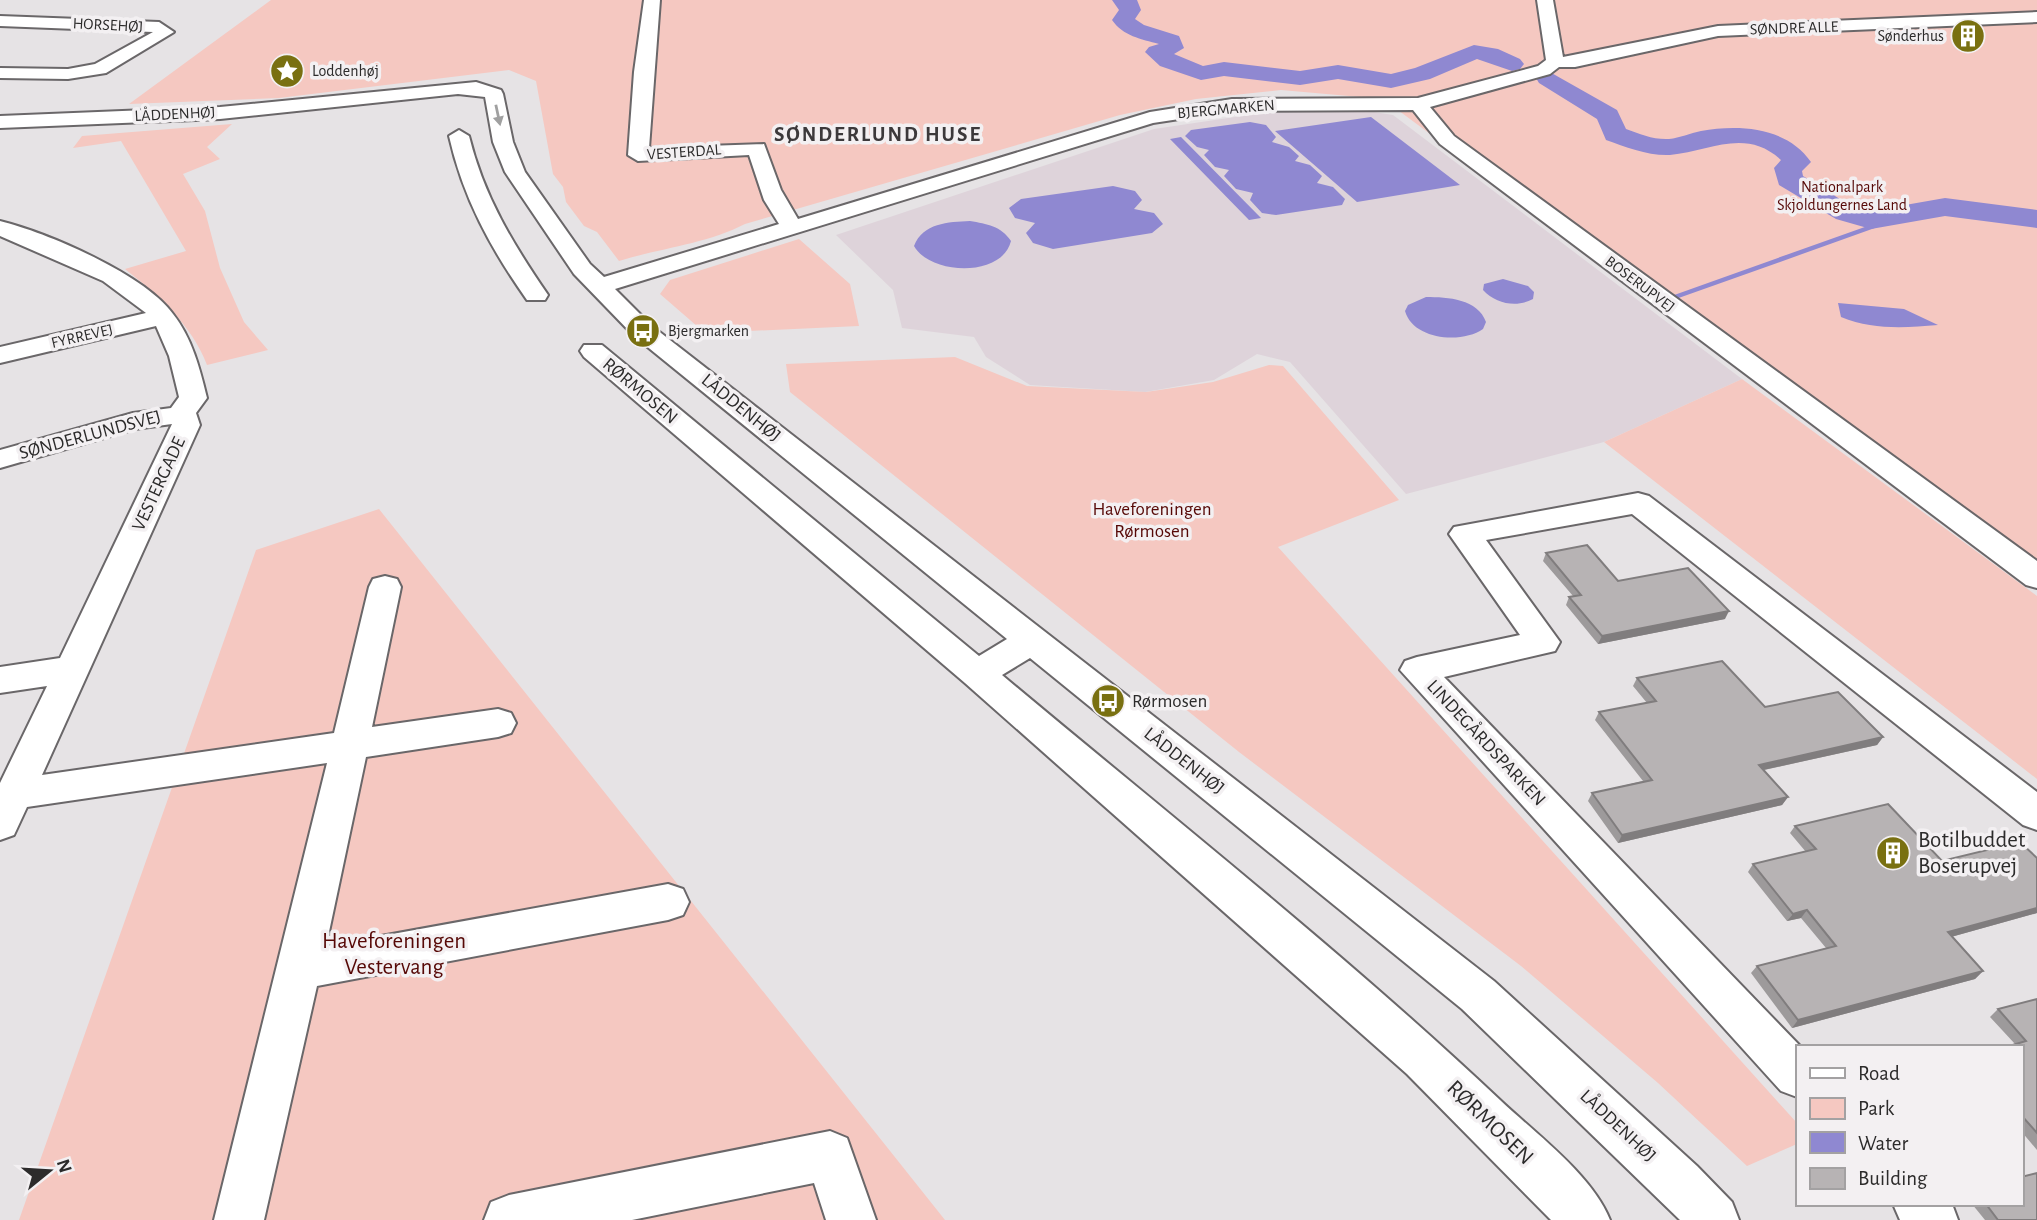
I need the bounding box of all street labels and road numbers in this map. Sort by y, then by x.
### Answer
street label: HORSEHØJ [72,15,144,35]
street label: SØNDRE ALLE [1750,18,1839,38]
street label: BJERGMARKEN [1177,97,1275,121]
street label: LÅDDENHØJ [134,102,216,124]
street label: VESTERDAL [646,141,722,163]
street label: BOSERUPVEJ [1602,253,1678,315]
street label: FYRREVEJ [50,321,114,351]
street label: RØRMOSEN [599,354,681,428]
street label: LÅDDENHØJ [698,369,786,446]
street label: SØNDERLUNDSVEJ [17,407,163,463]
street label: VESTERGADE [129,434,189,534]
street label: LINDEGÅRDSPARKEN [1423,675,1550,810]
street label: LÅDDENHØJ [1140,722,1229,798]
street label: RØRMOSEN [1442,1076,1538,1170]
street label: LÅDDENHØJ [1576,1085,1661,1166]

